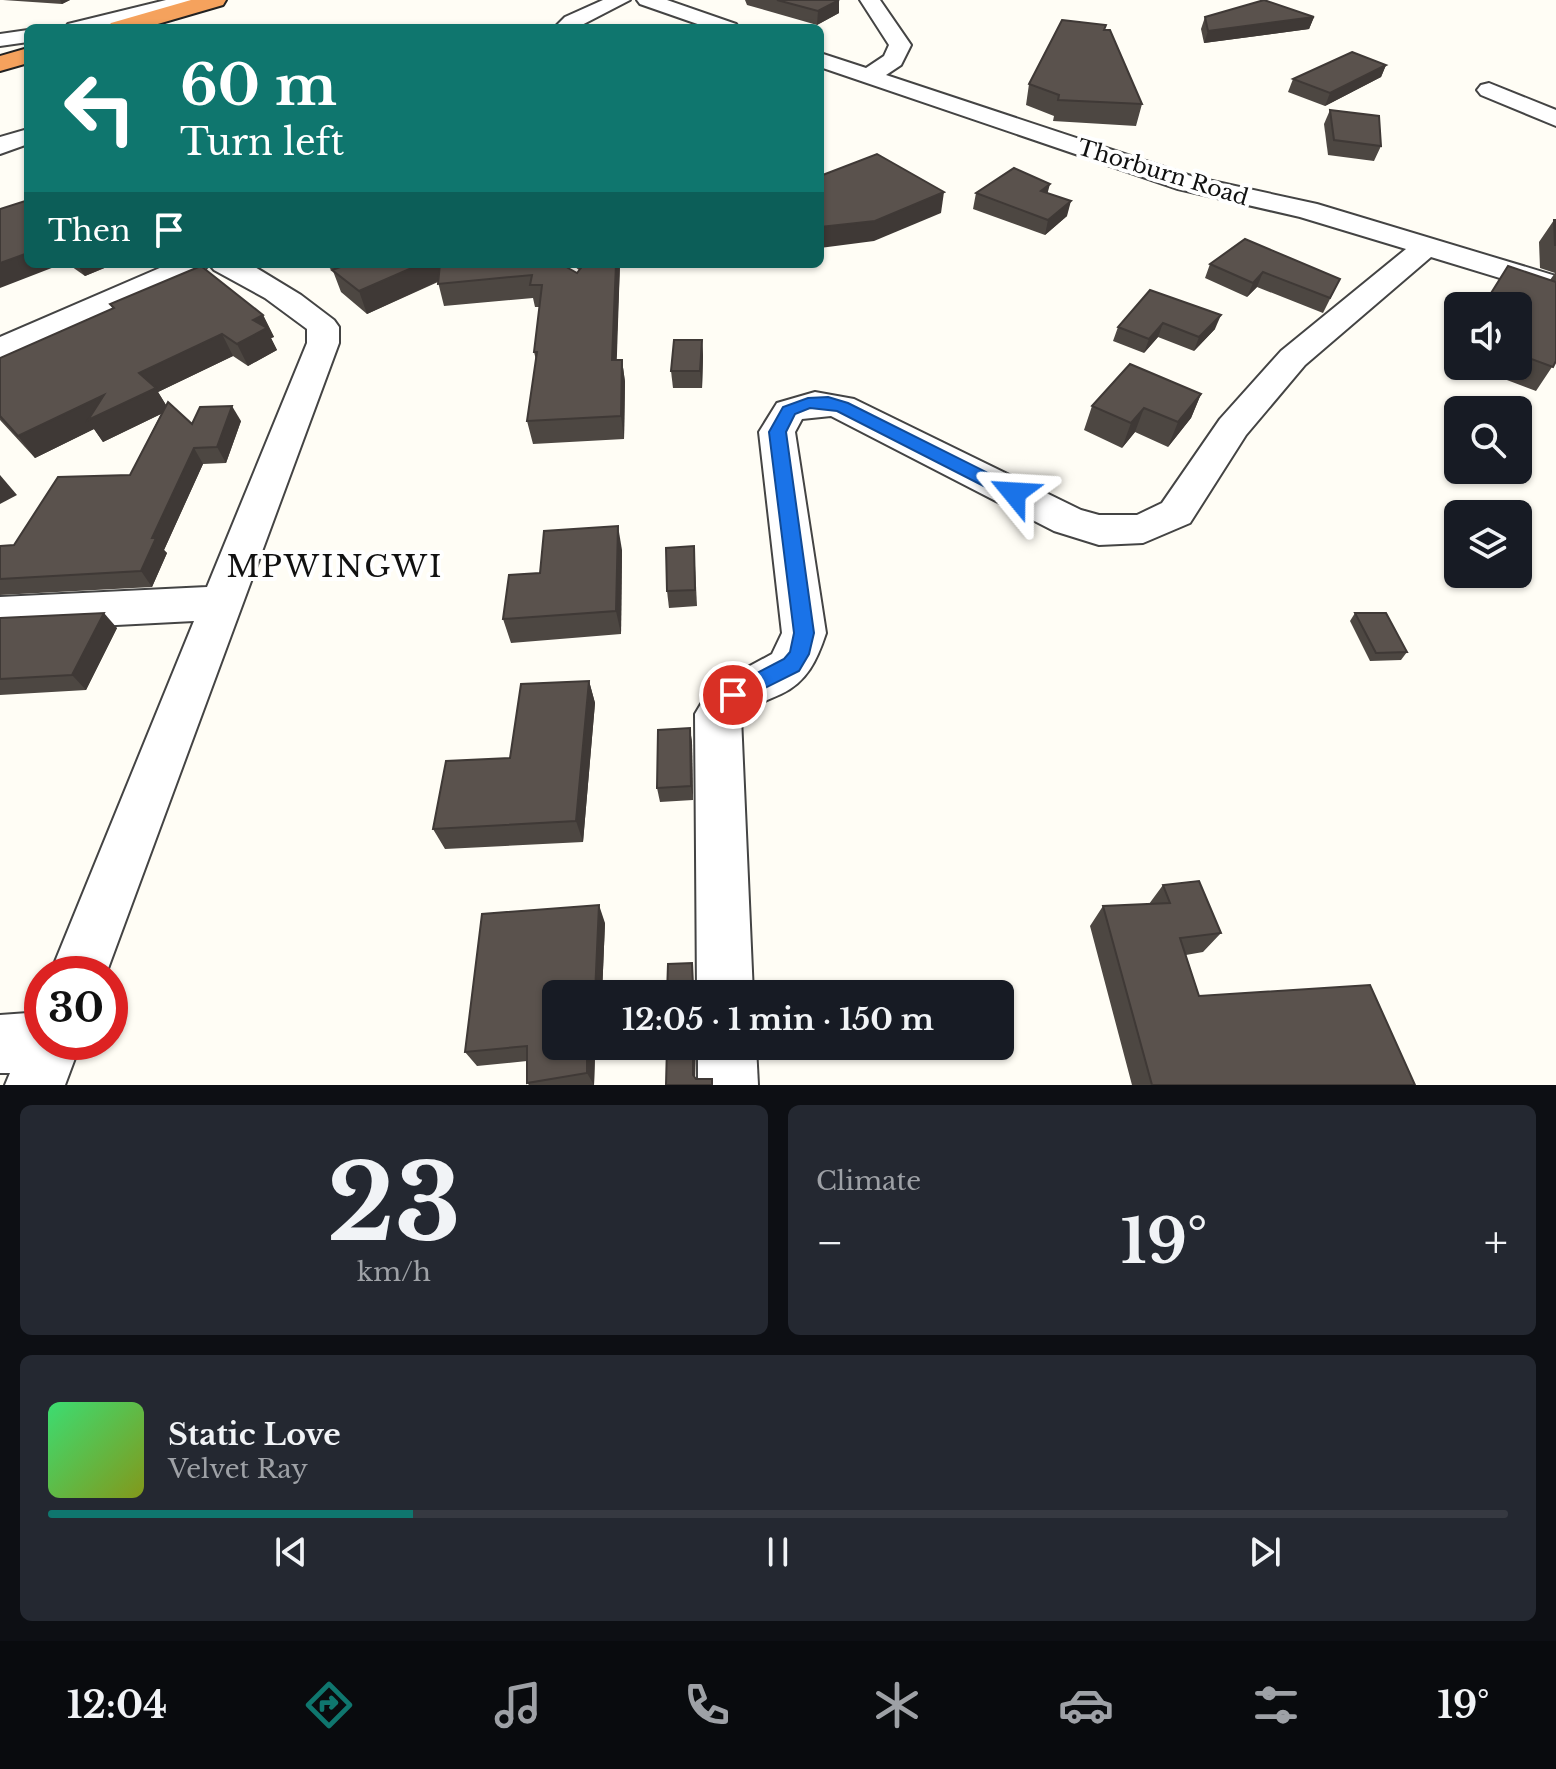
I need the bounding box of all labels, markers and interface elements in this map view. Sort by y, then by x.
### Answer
text: 60 m [180,51,337,120]
icon: left [48,56,152,160]
text: Turn left [180,120,344,165]
street label: Thorburn Road [1074,134,1252,211]
icon: arrive [147,208,191,252]
text: Then [48,212,131,249]
map controls [1444,292,1532,588]
button: sound [1444,292,1532,380]
button: search [1444,396,1532,484]
position arrow [972,451,1056,535]
button: layers [1444,500,1532,588]
district label: MPWINGWI [226,548,444,585]
pin [699,661,767,729]
icon: arrive [711,673,755,717]
speed limit sign: 30 [24,956,128,1060]
text: 12:05 · 1 min · 150 m [622,1001,934,1038]
text: 23 [327,1139,461,1268]
text: Climate [816,1165,921,1197]
text: 19° [1121,1205,1207,1279]
text: − [816,1215,844,1270]
text: + [1484,1215,1508,1270]
text: km/h [357,1256,431,1288]
text: Static Love [168,1416,341,1453]
text: Velvet Ray [168,1453,308,1485]
icon: previous [269,1530,313,1574]
icon: pause [756,1530,800,1574]
icon: next [1243,1530,1287,1574]
icon: directions [301,1677,357,1733]
icon: music [490,1677,546,1733]
icon: phone [679,1677,735,1733]
icon: climate [869,1677,925,1733]
icon: car [1058,1677,1114,1733]
icon: filters [1248,1677,1304,1733]
text: 12:04 [67,1683,167,1728]
text: 19° [1437,1683,1489,1728]

